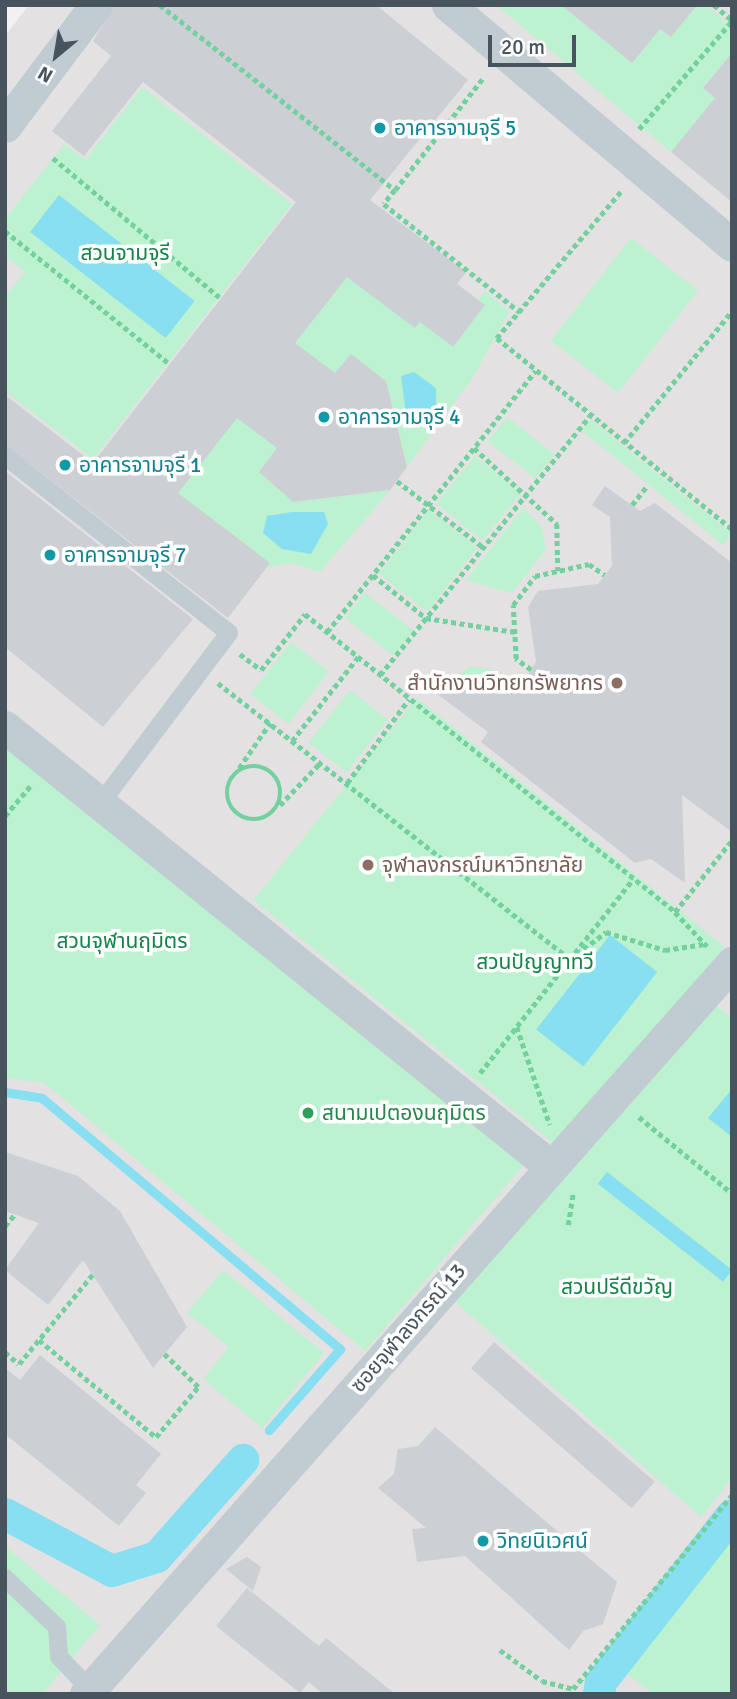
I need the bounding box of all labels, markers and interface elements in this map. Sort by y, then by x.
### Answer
north arrow [21,21,91,91]
scale bar [492,21,580,65]
text: 20 m [501,34,545,60]
text: N [34,60,57,88]
place label: อาคารจามจุรี 5 [394,115,516,141]
marker: อาคารจามจุรี 5 [372,120,388,136]
park label: สวนจามจุรี [80,240,170,266]
place label: อาคารจามจุรี 4 [338,404,460,430]
marker: อาคารจามจุรี 4 [316,409,332,425]
place label: อาคารจามจุรี 1 [79,452,201,478]
marker: อาคารจามจุรี 1 [57,457,73,473]
place label: อาคารจามจุรี 7 [64,542,186,568]
marker: อาคารจามจุรี 7 [42,547,58,563]
place label: สำนักงานวิทยทรัพยากร [407,670,603,696]
marker: สำนักงานวิทยทรัพยากร [609,675,625,691]
place label: จุฬาลงกรณ์มหาวิทยาลัย [382,852,583,878]
marker: จุฬาลงกรณ์มหาวิทยาลัย [360,857,376,873]
park label: สวนจุฬานฤมิตร [57,928,187,954]
park label: สวนปัญญาทวี [476,949,594,975]
place label: สนามเปตองนฤมิตร [322,1100,486,1126]
marker: สนามเปตองนฤมิตร [300,1105,316,1121]
street label: ซอยจุฬาลงกรณ์ 13 [345,1258,471,1398]
park label: สวนปรีดีขวัญ [561,1274,673,1300]
place label: วิทยนิเวศน์ [497,1528,588,1554]
marker: วิทยนิเวศน์ [475,1533,491,1549]

